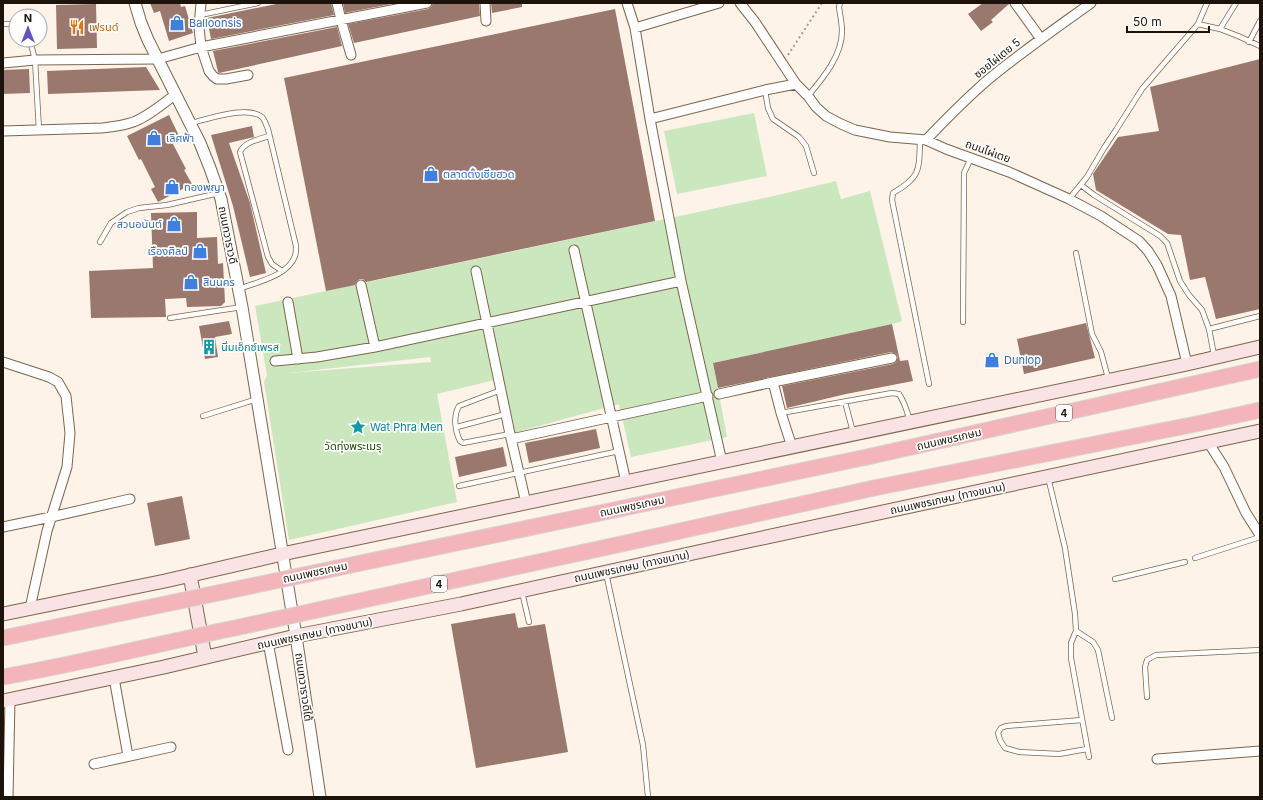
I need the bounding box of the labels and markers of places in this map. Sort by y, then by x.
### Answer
shop icon: Balloonsis [168,14,186,32]
place label: Balloonsis [189,16,242,30]
restaurant icon: เฟรนด์ [68,18,86,36]
place label: เฟรนด์ [89,20,118,34]
shop icon: เลิศฟ้า [145,129,163,147]
place label: เลิศฟ้า [166,131,194,145]
shop icon: ตลาดตั้งเซียฮวด [422,165,440,183]
place label: ตลาดตั้งเซียฮวด [443,167,515,181]
shop icon: ทองพญา [163,178,181,196]
place label: ทองพญา [184,180,225,194]
shop icon: สวนอนันต์ [165,215,183,233]
place label: สวนอนันต์ [117,217,162,231]
shop icon: เรืองศิลป์ [191,242,209,260]
place label: เรืองศิลป์ [147,244,188,258]
shop icon: สินนคร [182,273,200,291]
place label: สินนคร [203,275,235,289]
building icon: นิ่มเอ็กซ์เพรส [200,338,218,356]
place label: นิ่มเอ็กซ์เพรส [221,340,279,354]
shop icon: Dunlop [983,351,1001,369]
place label: Dunlop [1004,353,1041,367]
place icon: Wat Phra Men [349,418,367,436]
place label: Wat Phra Men [370,420,443,434]

